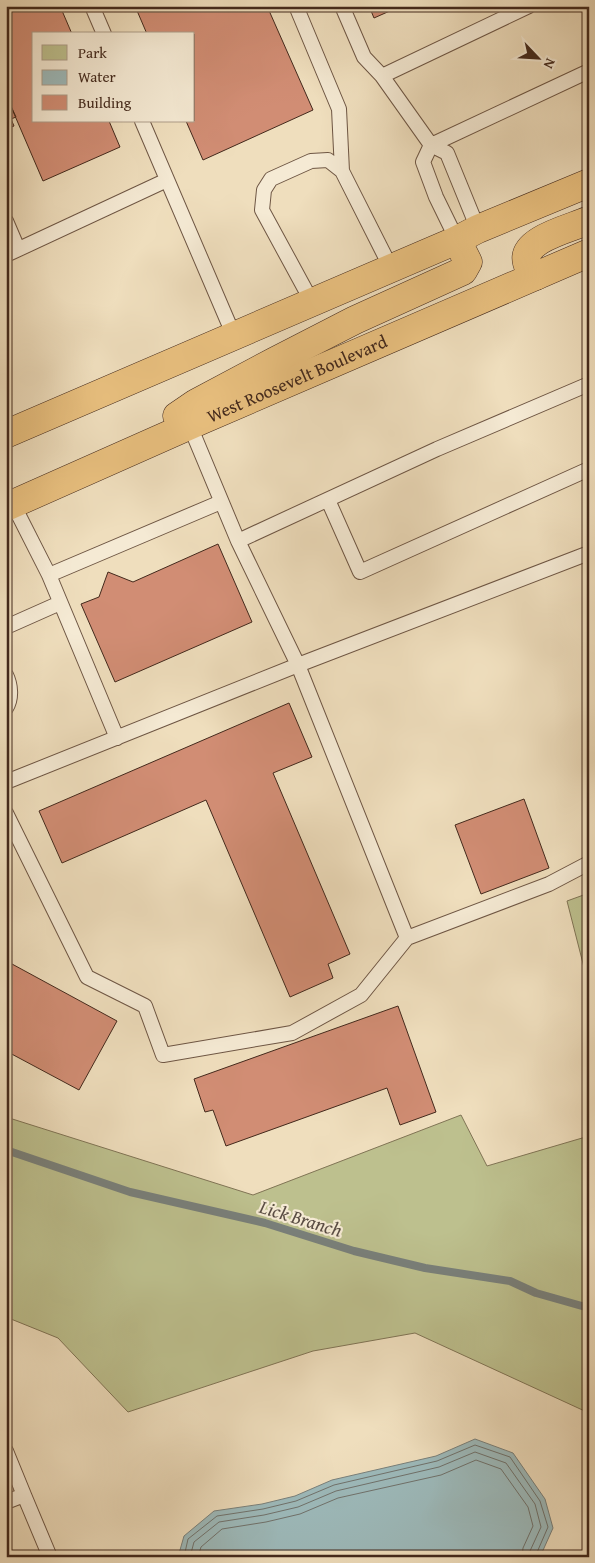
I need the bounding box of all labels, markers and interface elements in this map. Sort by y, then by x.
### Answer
legend [32,32,195,122]
north arrow [512,32,562,82]
text: Park [78,42,107,63]
text: N [538,55,561,73]
text: Water [78,66,116,87]
text: Building [78,92,132,113]
street label: West Roosevelt Boulevard [202,328,392,429]
water label: Lick Branch [255,1192,346,1244]

